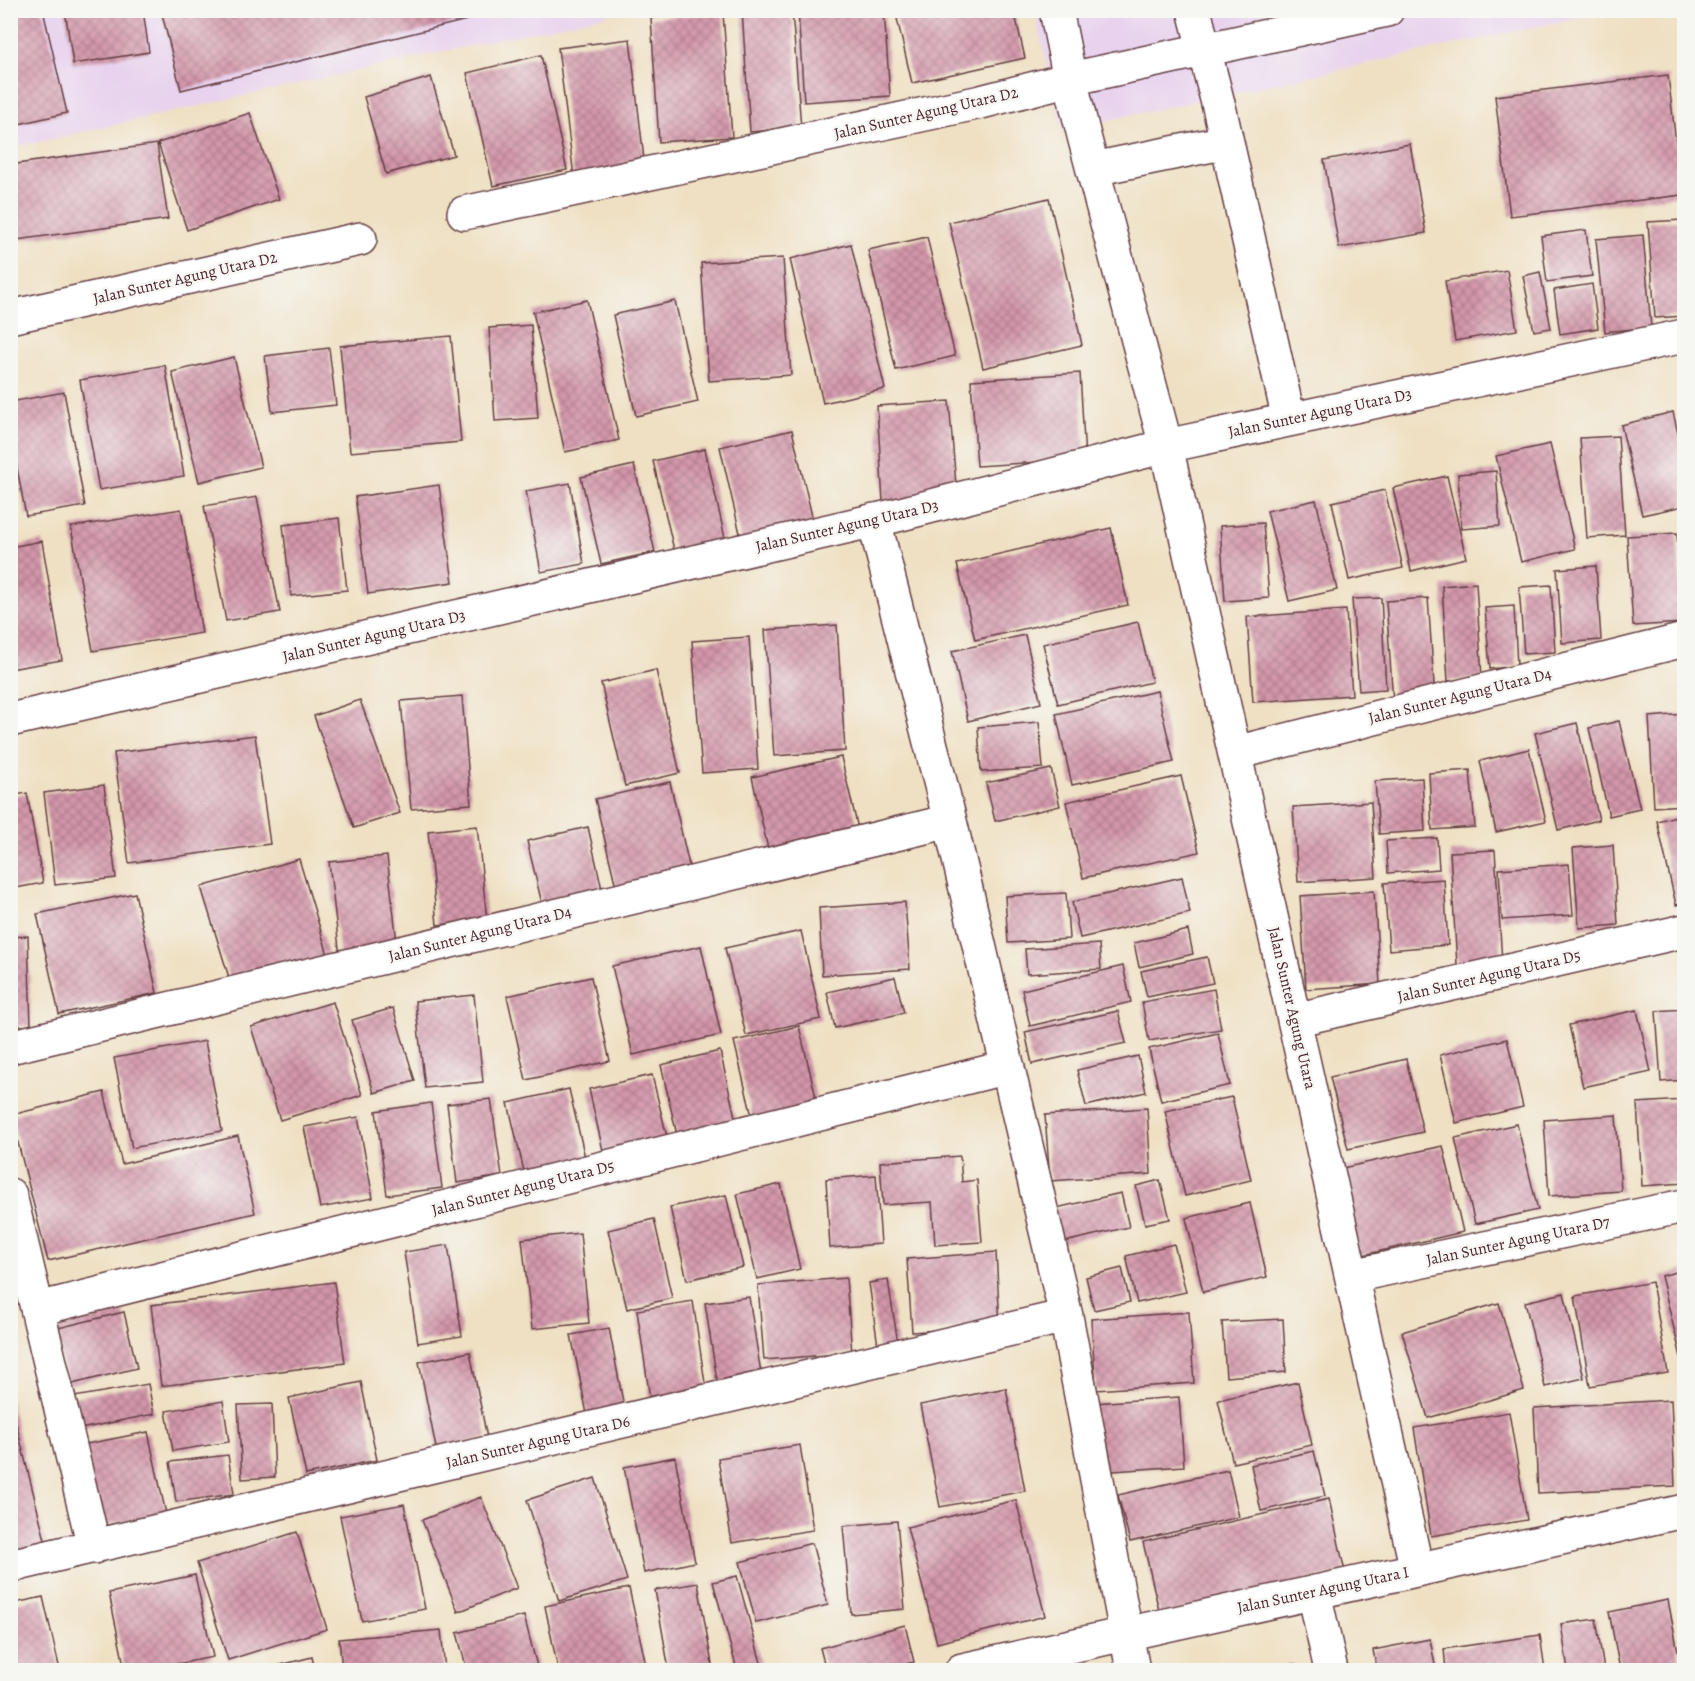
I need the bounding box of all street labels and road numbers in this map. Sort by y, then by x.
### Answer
street label: Jalan Sunter Agung Utara D2 [832,81,1021,145]
street label: Jalan Sunter Agung Utara D2 [91,246,280,310]
street label: Jalan Sunter Agung Utara D3 [1226,383,1414,443]
street label: Jalan Sunter Agung Utara D3 [753,494,941,558]
street label: Jalan Sunter Agung Utara D3 [280,604,468,668]
street label: Jalan Sunter Agung Utara D4 [1366,663,1554,729]
street label: Jalan Sunter Agung Utara D4 [386,901,574,967]
street label: Jalan Sunter Agung Utara [1263,925,1322,1092]
street label: Jalan Sunter Agung Utara D5 [1395,944,1583,1008]
street label: Jalan Sunter Agung Utara D5 [429,1155,617,1221]
street label: Jalan Sunter Agung Utara D7 [1424,1211,1612,1271]
street label: Jalan Sunter Agung Utara D6 [444,1410,632,1474]
street label: Jalan Sunter Agung Utara I [1235,1561,1411,1619]

